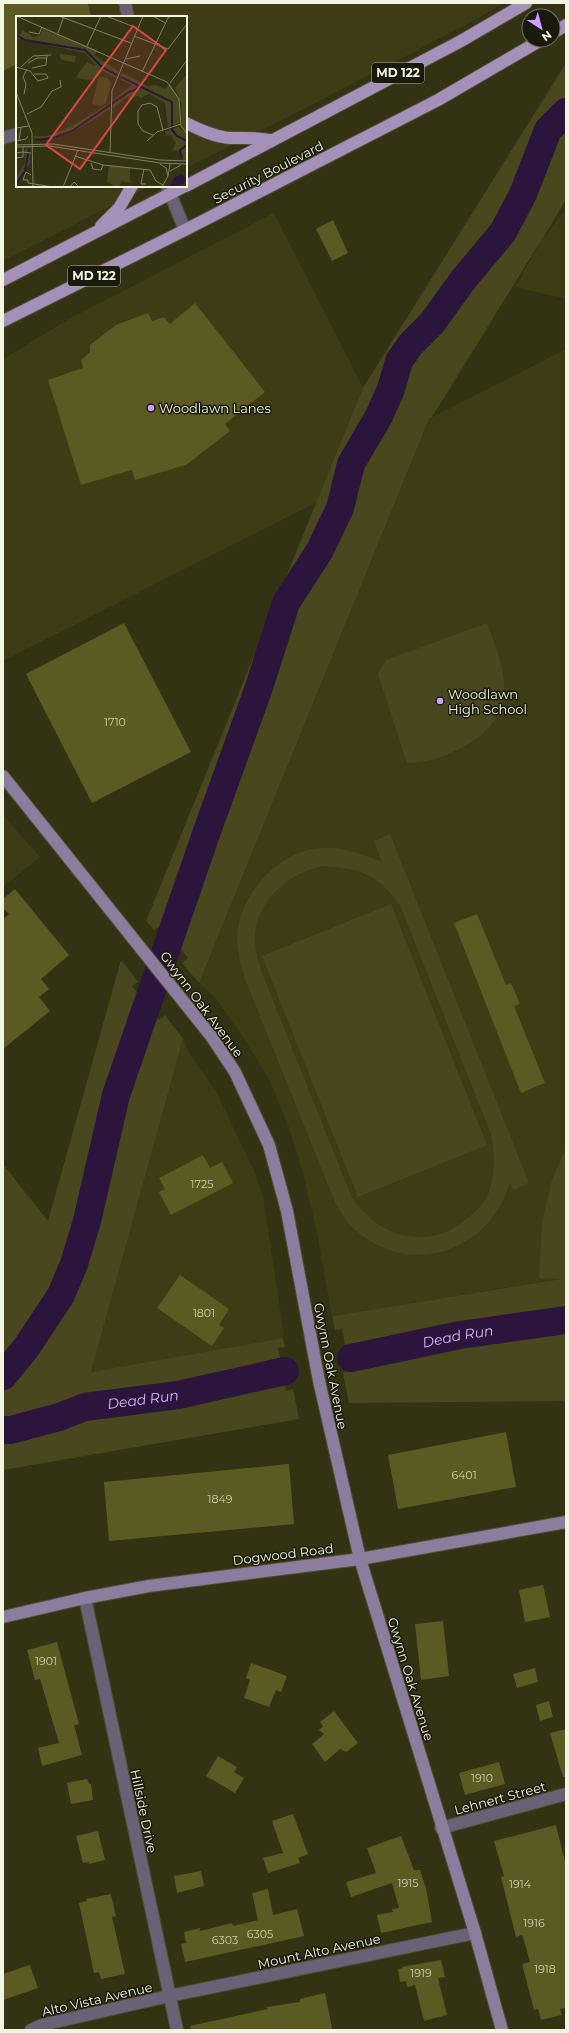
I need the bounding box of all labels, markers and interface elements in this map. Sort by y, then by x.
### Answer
north arrow [521,8,561,48]
inset map [16,16,187,187]
text: N [539,28,555,44]
road number: MD 122 [372,63,424,83]
street label: Security Boulevard [210,137,326,207]
road number: MD 122 [68,266,120,286]
place label: Woodlawn Lanes [159,400,271,416]
marker: Woodlawn Lanes [146,403,156,413]
place label: Woodlawn High School [448,686,527,717]
marker: Woodlawn High School [435,696,445,706]
house number: 1710 [104,715,126,729]
street label: Gwynn Oak Avenue [157,948,247,1060]
house number: 1725 [191,1177,213,1191]
street label: Gwynn Oak Avenue [311,1302,351,1431]
house number: 1801 [193,1306,215,1320]
water label: Dead Run [421,1321,494,1352]
water label: Dead Run [106,1386,180,1413]
house number: 6401 [451,1468,477,1482]
house number: 1849 [208,1492,233,1506]
street label: Dogwood Road [232,1540,334,1568]
street label: Gwynn Oak Avenue [385,1615,437,1743]
house number: 1901 [35,1654,57,1668]
street label: Hillside Drive [127,1768,161,1854]
house number: 1910 [471,1771,493,1785]
street label: Lehnert Street [452,1778,548,1818]
house number: 1915 [398,1876,418,1890]
house number: 1914 [509,1877,532,1891]
house number: 1916 [523,1916,545,1930]
house number: 6305 [247,1927,273,1941]
street label: Mount Alto Avenue [256,1930,382,1972]
house number: 6303 [212,1933,238,1947]
house number: 1918 [534,1962,556,1976]
house number: 1919 [410,1966,432,1980]
street label: Alto Vista Avenue [40,1978,154,2020]

